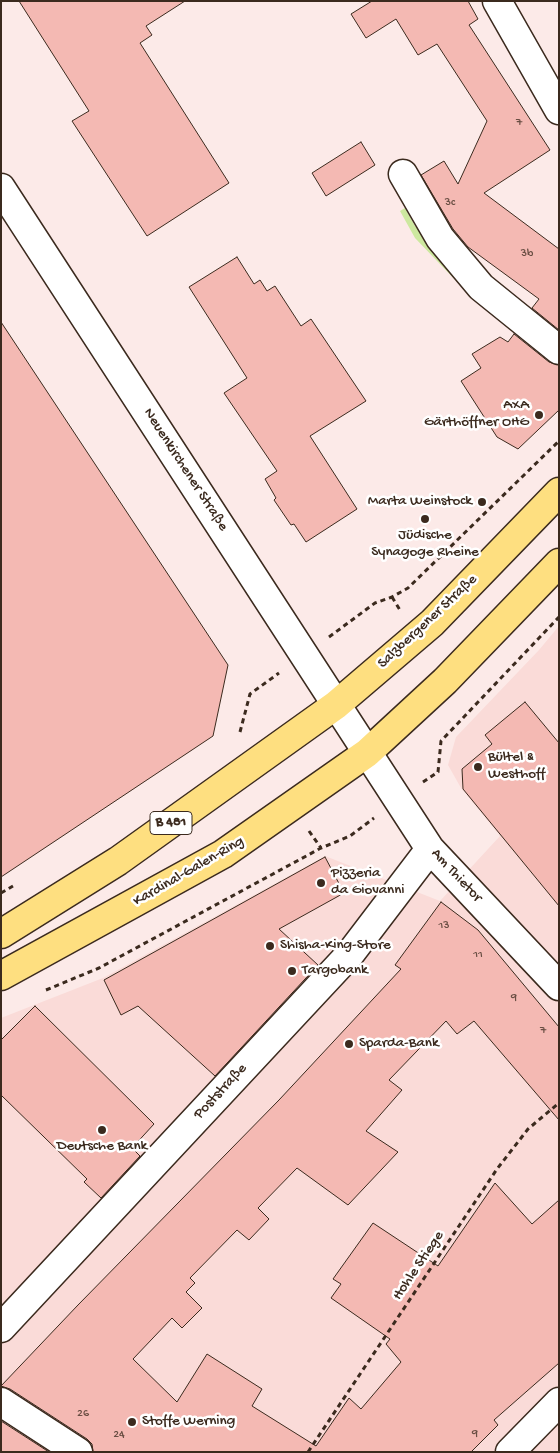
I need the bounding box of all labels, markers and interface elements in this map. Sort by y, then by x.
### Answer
house number: 7 [516,116,522,130]
house number: 3c [445,196,455,210]
house number: 3b [521,247,533,261]
place label: AXA Gärthöffner OHG [424,397,529,432]
street label: Neuenkirchener Straße [139,405,231,535]
marker: AXA Gärthöffner OHG [533,409,545,421]
place label: Marta Weinstock [368,493,472,511]
marker: Marta Weinstock [476,496,488,508]
marker: Jüdische Synagoge Rheine [419,513,431,525]
place label: Jüdische Synagoge Rheine [371,527,479,562]
street label: Salzbergener Straße [374,571,482,673]
place label: Bültel & Westhoff [488,749,545,784]
marker: Bültel & Westhoff [472,761,484,773]
road number: B 481 [150,811,192,834]
street label: Kardinal-Galen-Ring [130,833,248,911]
street label: Am Thietor [427,845,485,907]
place label: Pizzeria da Giovanni [331,865,405,900]
marker: Pizzeria da Giovanni [315,877,327,889]
house number: 13 [438,919,450,933]
place label: Shisha-King-Store [280,937,391,955]
marker: Shisha-King-Store [264,940,276,952]
house number: 11 [473,948,483,962]
place label: Targobank [302,962,368,980]
marker: Targobank [286,965,298,977]
house number: 9 [511,991,517,1005]
house number: 7 [540,1024,546,1038]
place label: Sparda-Bank [359,1035,439,1053]
marker: Sparda-Bank [343,1038,355,1050]
street label: Poststraße [191,1060,251,1124]
marker: Deutsche Bank [96,1124,108,1136]
place label: Deutsche Bank [57,1138,147,1156]
street label: Hohle Stiege [389,1228,449,1304]
house number: 26 [77,1407,89,1421]
place label: Stoffe Werning [142,1413,235,1431]
marker: Stoffe Werning [126,1416,138,1428]
house number: 9 [472,1427,478,1441]
house number: 24 [113,1428,125,1442]

